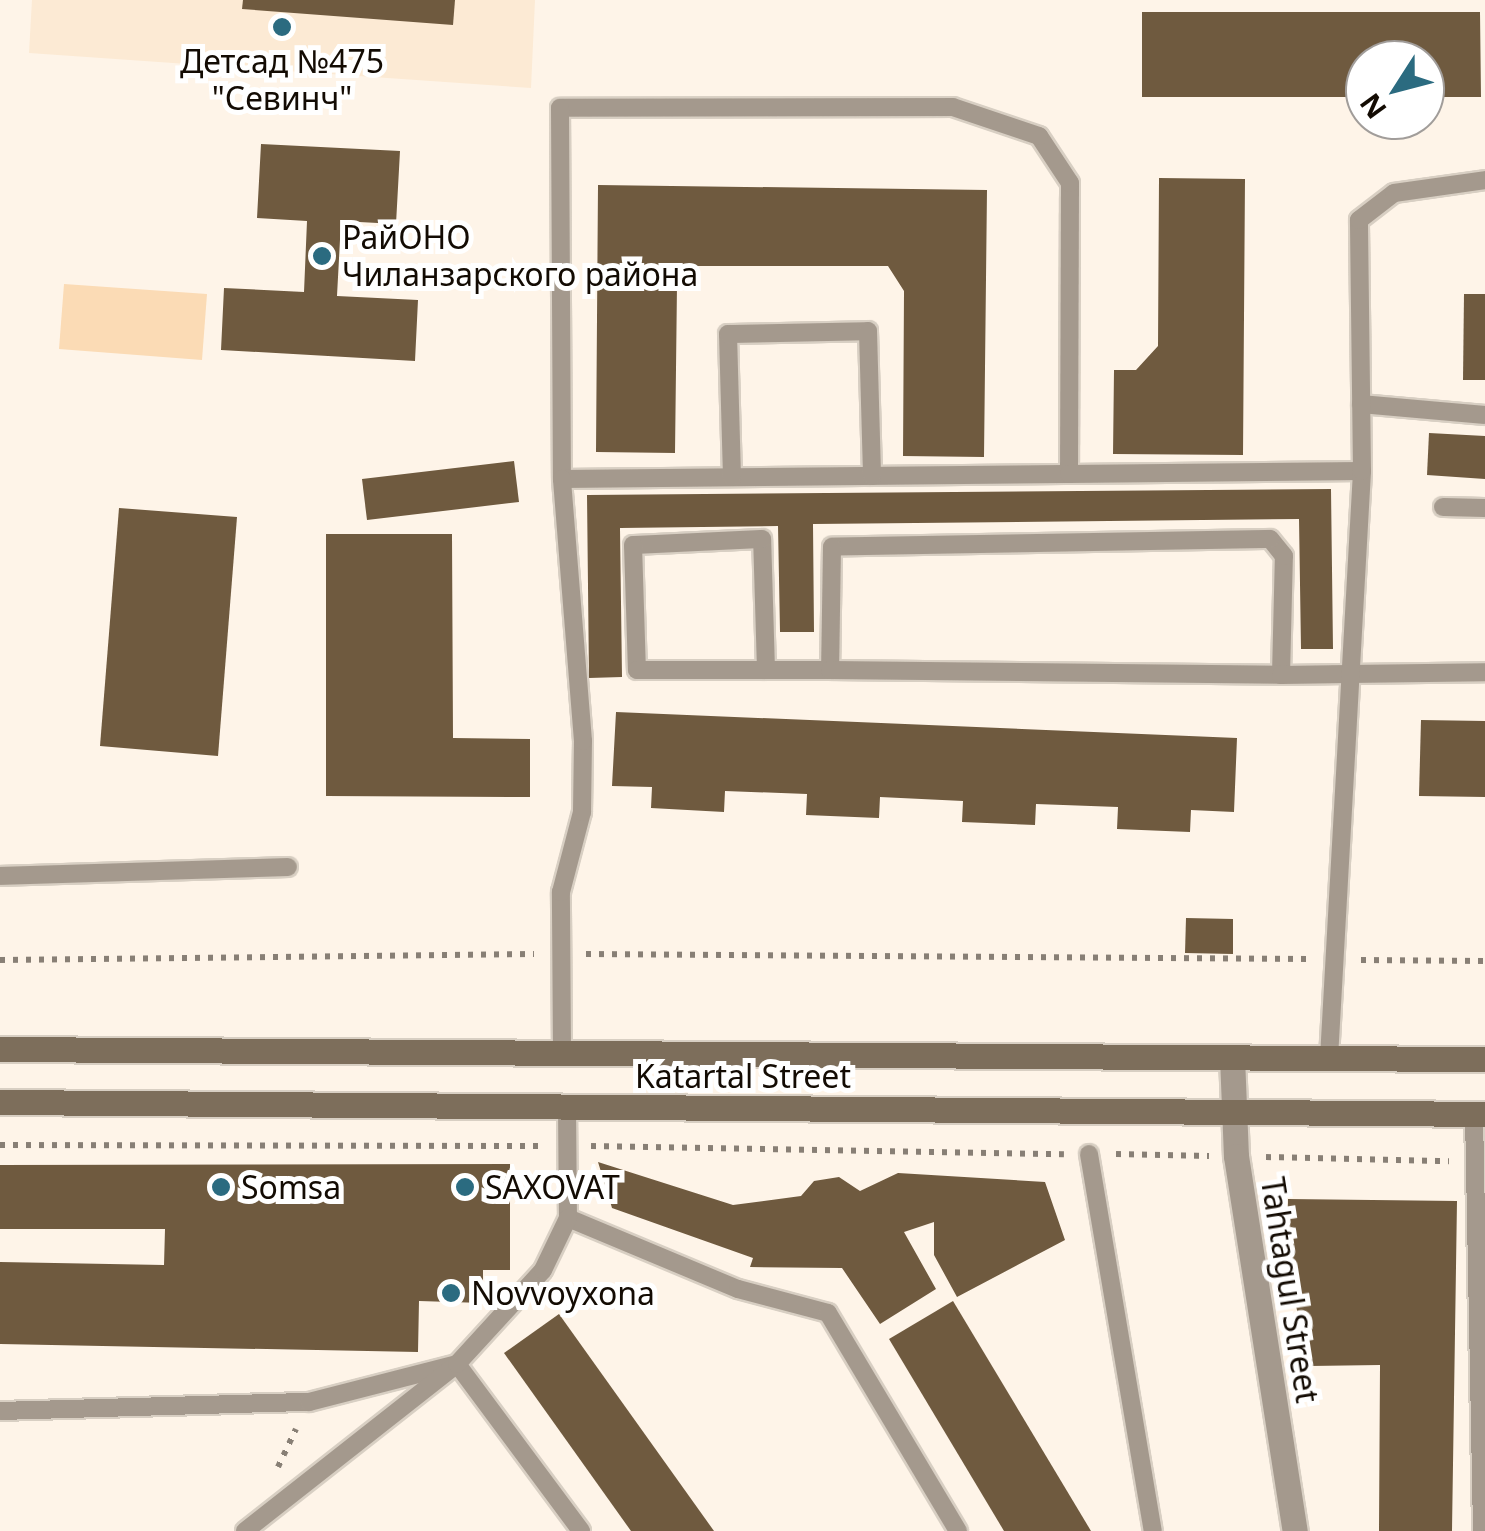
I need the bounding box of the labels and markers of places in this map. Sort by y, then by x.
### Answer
marker: Детсад №475 "Севинч" [271,16,293,38]
place label: Детсад №475 "Севинч" [180,43,384,118]
place label: РайОНО Чиланзарского района [342,219,698,294]
marker: РайОНО Чиланзарского района [311,245,333,267]
place label: Somsa [241,1168,341,1206]
place label: SAXOVAT [485,1168,620,1206]
marker: Somsa [210,1176,232,1198]
marker: SAXOVAT [454,1176,476,1198]
place label: Novvoyxona [471,1274,655,1312]
marker: Novvoyxona [440,1282,462,1304]

